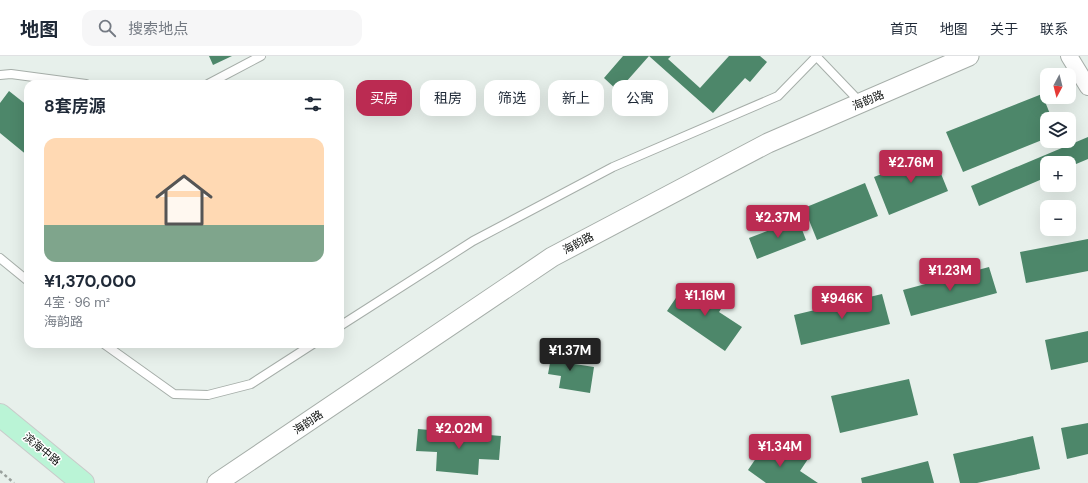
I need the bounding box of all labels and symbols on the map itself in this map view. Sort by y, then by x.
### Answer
north arrow [1040,68,1076,104]
street label: 海韵路 [850,87,886,113]
pin: ¥2.76M [878,150,944,184]
pin: ¥2.37M [745,205,811,239]
street label: 海韵路 [560,229,596,257]
pin: ¥1.23M [917,258,983,292]
pin: ¥1.16M [672,283,738,317]
pin: ¥946K [814,286,870,320]
pin: ¥1.37M [537,338,603,372]
street label: 海韵路 [290,407,326,437]
pin: ¥2.02M [426,416,492,450]
street label: 滨海中路 [20,430,64,468]
pin: ¥1.34M [747,434,813,468]

